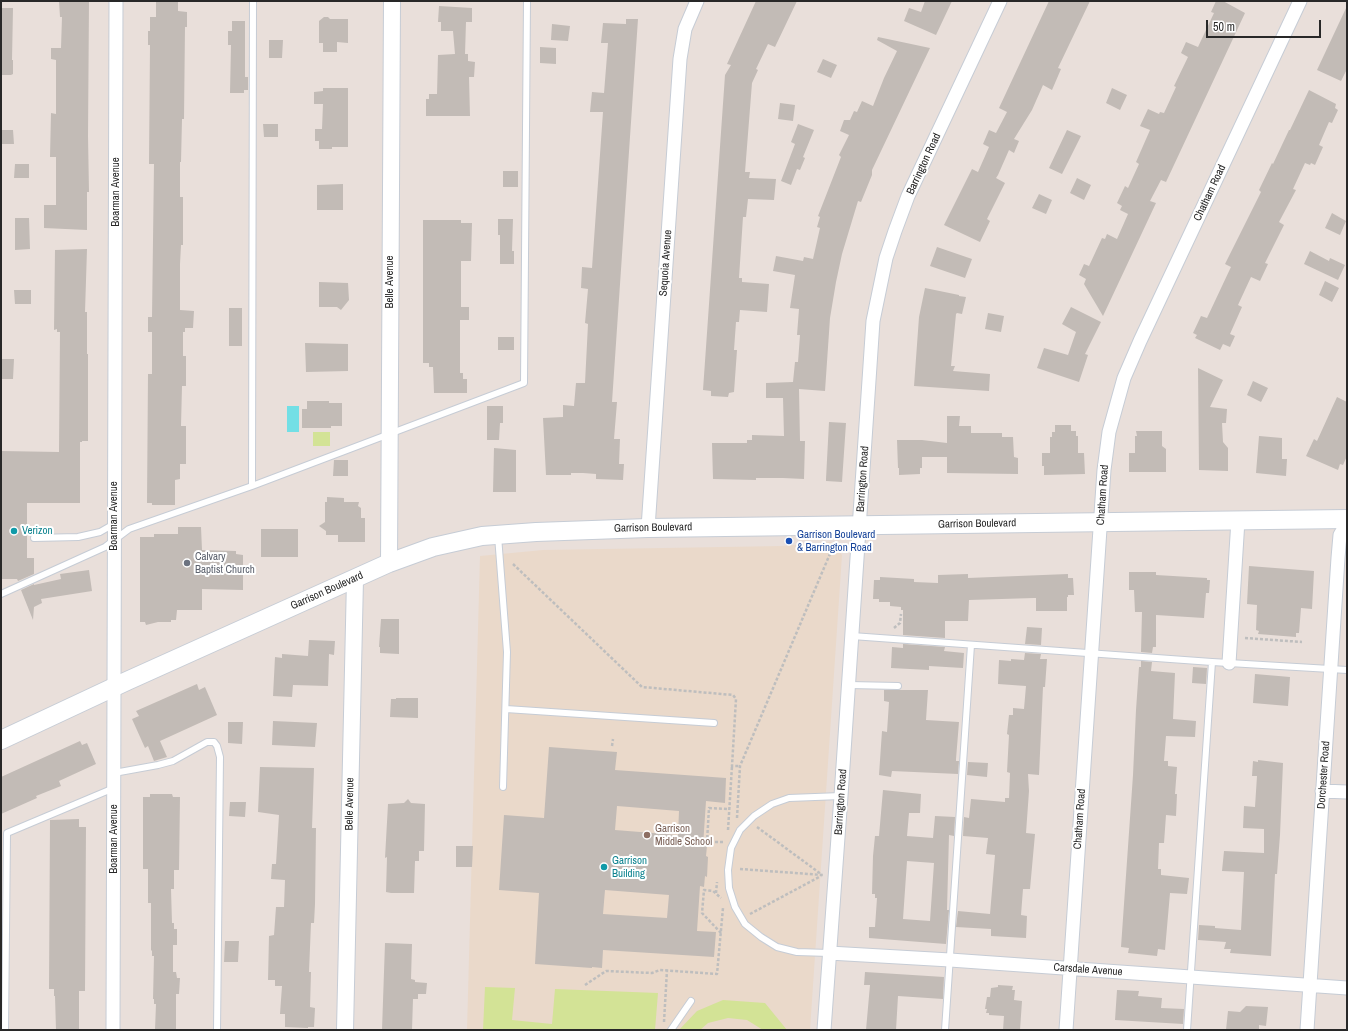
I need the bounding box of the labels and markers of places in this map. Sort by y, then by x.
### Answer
place label: Verizon [22,524,53,538]
marker: Verizon [9,526,19,536]
place label: Garrison Boulevard & Barrington Road [797,528,875,554]
marker: Garrison Boulevard & Barrington Road [784,536,794,546]
place label: Calvary Baptist Church [195,550,255,576]
marker: Calvary Baptist Church [182,558,192,568]
place label: Garrison Middle School [655,822,712,848]
marker: Garrison Middle School [642,830,652,840]
place label: Garrison Building [612,854,647,880]
marker: Garrison Building [599,862,609,872]

